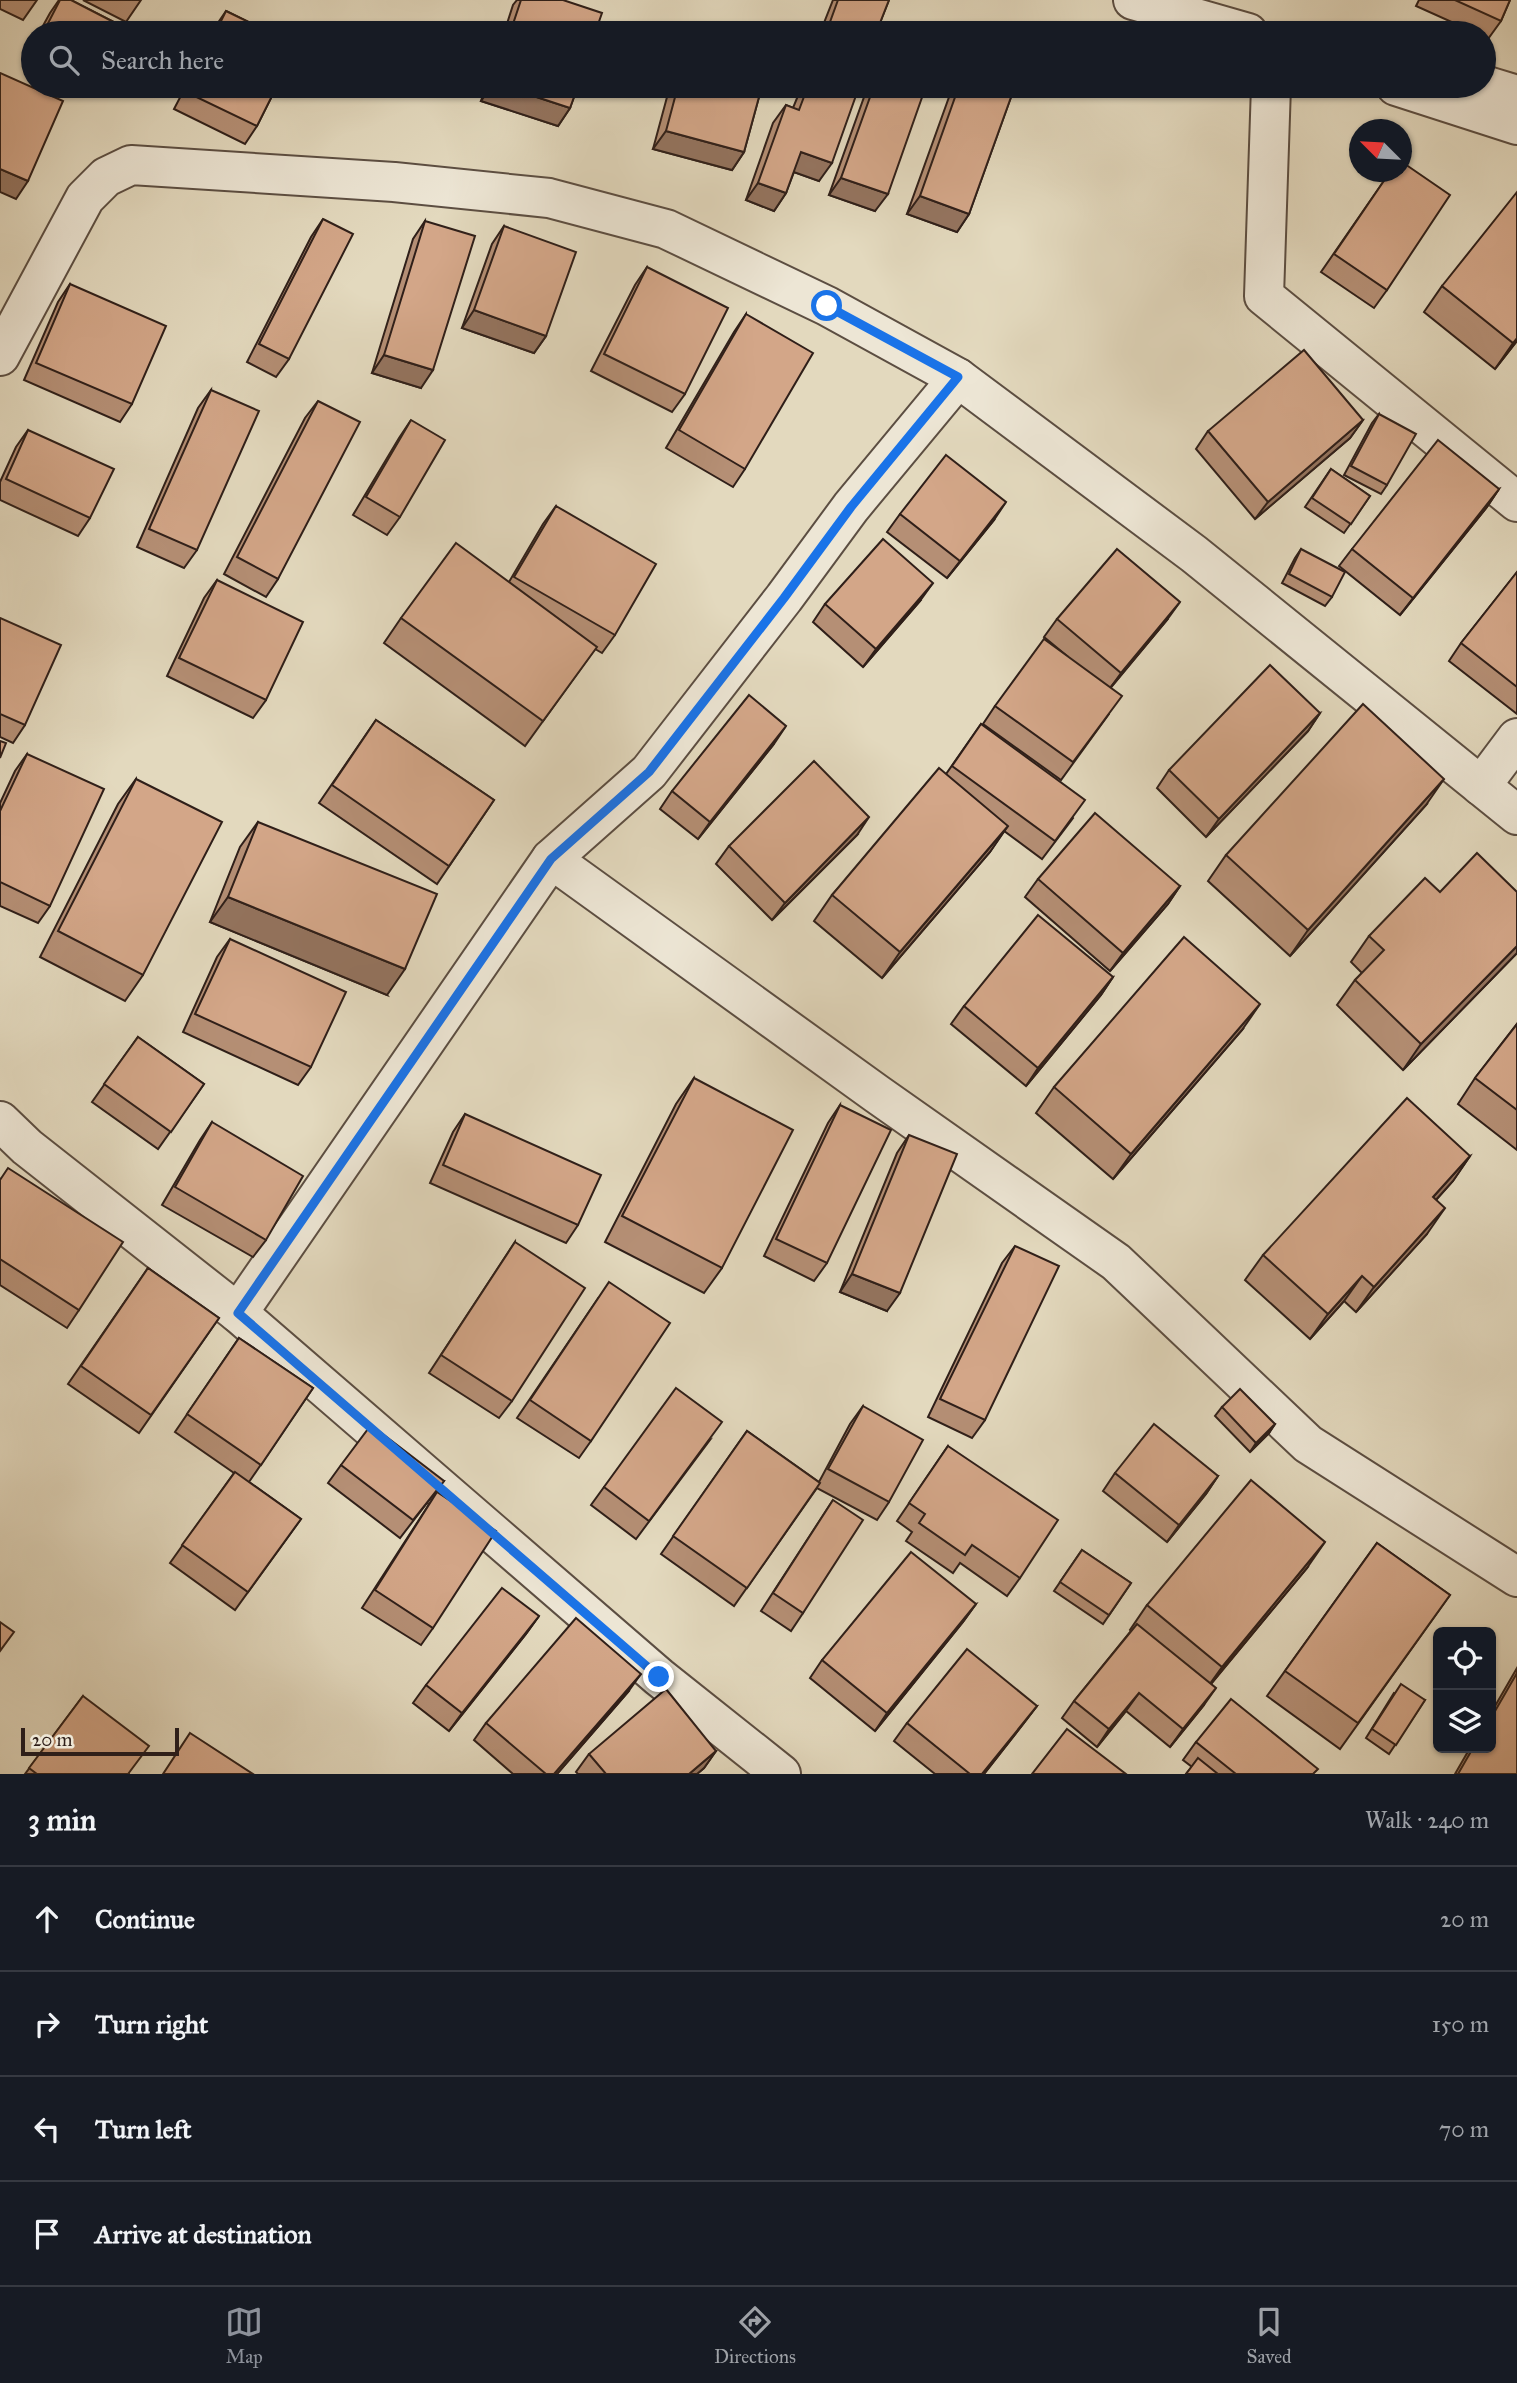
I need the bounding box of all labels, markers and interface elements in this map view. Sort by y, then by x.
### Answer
search box [21,21,1496,98]
icon: search [45,41,83,79]
text: Search here [101,44,224,76]
north arrow [1349,119,1412,182]
route start [811,290,842,321]
map controls [1433,1627,1496,1753]
button: locate [1433,1627,1496,1690]
route end [643,1661,674,1692]
button: layers [1433,1690,1496,1753]
scale bar [21,1725,178,1757]
text: 20 m [32,1728,73,1751]
text: 3 min [28,1802,96,1838]
text: Walk · 240 m [1365,1806,1489,1834]
icon: ahead [28,1900,66,1938]
text: Continue [95,1903,195,1935]
text: 20 m [1440,1905,1489,1933]
icon: right [28,2005,66,2043]
text: Turn right [95,2008,208,2040]
text: 150 m [1432,2010,1489,2038]
icon: left [28,2110,66,2148]
text: Turn left [95,2113,191,2145]
text: 70 m [1439,2115,1489,2143]
icon: arrive [28,2215,66,2253]
text: Arrive at destination [95,2218,312,2250]
tab: Map [225,2303,263,2368]
tab: Directions [714,2303,796,2368]
tab: Saved [1247,2303,1292,2368]

